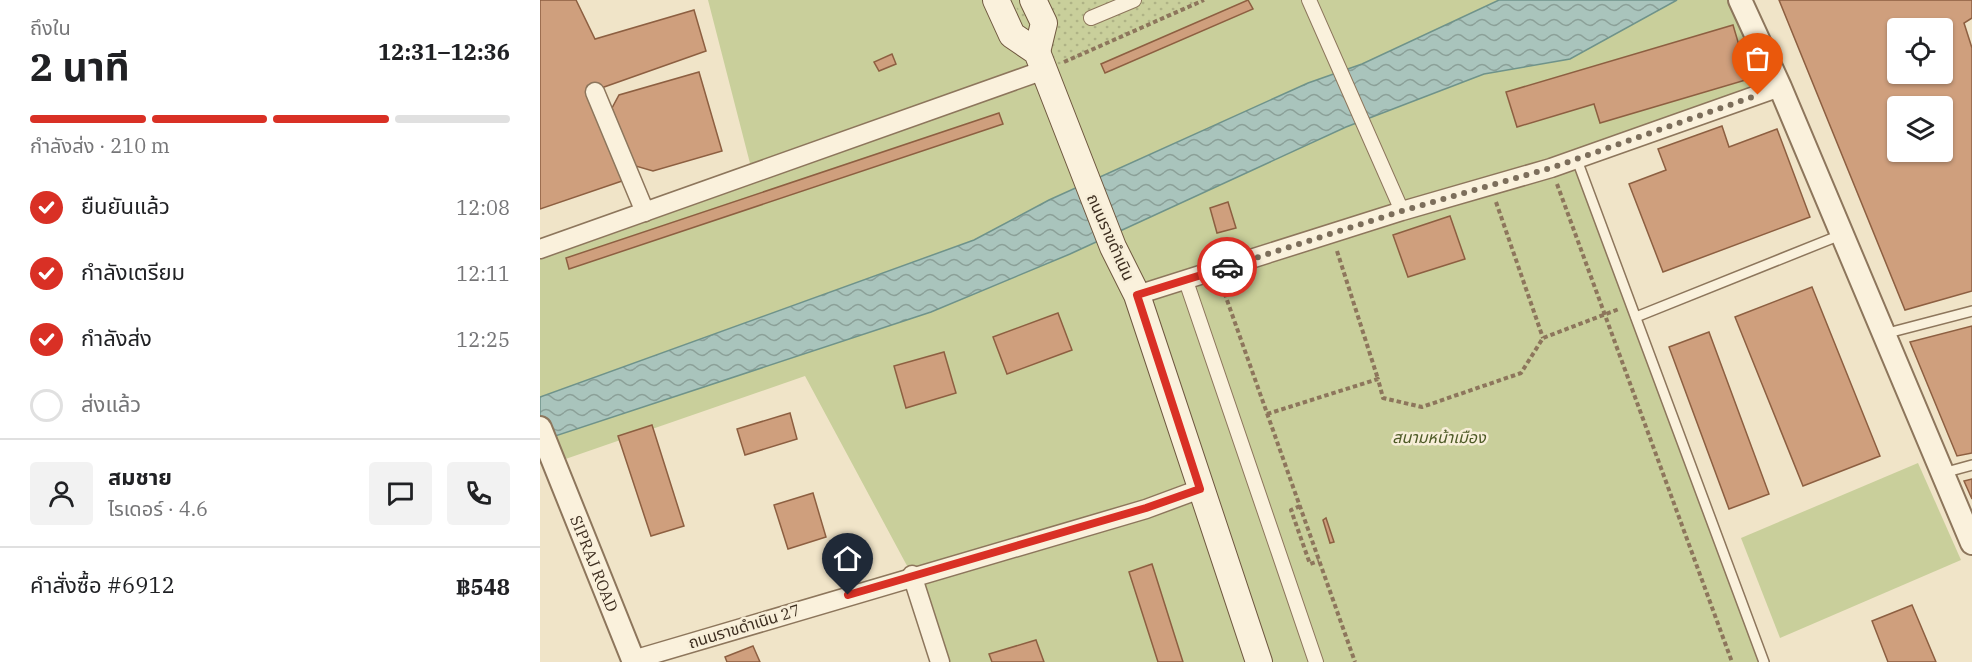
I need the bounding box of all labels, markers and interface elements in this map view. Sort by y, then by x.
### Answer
text: ถึงใน [30,14,71,41]
map controls [1887,18,1953,162]
button: locate [1887,18,1953,84]
pin [1732,33,1783,95]
text: 12:31–12:36 [378,37,510,66]
text: 2 นาที [30,41,130,92]
icon: bag [1741,42,1774,75]
button: layers [1887,96,1953,162]
text: กำลังส่ง · 210 m [30,132,170,159]
street label: ถนนราขดำเนิน [1083,190,1139,284]
icon: check [30,191,63,224]
text: ยืนยันแล้ว [81,191,170,220]
text: 12:08 [456,194,510,221]
courier [1197,237,1257,297]
icon: car [1211,251,1244,284]
icon: check [30,257,63,290]
text: กำลังเตรียม [81,257,185,286]
text: 12:11 [456,260,510,287]
icon: check [30,323,63,356]
text: กำลังส่ง [81,323,152,352]
text: 12:25 [456,326,510,353]
text: ส่งแล้ว [81,389,141,418]
park label: สนามหน้าเมือง [1392,427,1487,447]
button: person [30,462,93,525]
text: สมชาย [108,462,172,491]
button: chat [369,462,432,525]
button: phone [447,462,510,525]
text: ไรเดอร์ · 4.6 [108,495,208,522]
street label: SIPRAJ ROAD [566,512,623,615]
pin [822,533,873,595]
icon: home [831,542,864,575]
text: คำสั่งซื้อ #6912 [30,570,175,599]
text: ฿548 [456,572,510,601]
street label: ถนนราขดำเนิน 27 [686,600,802,652]

